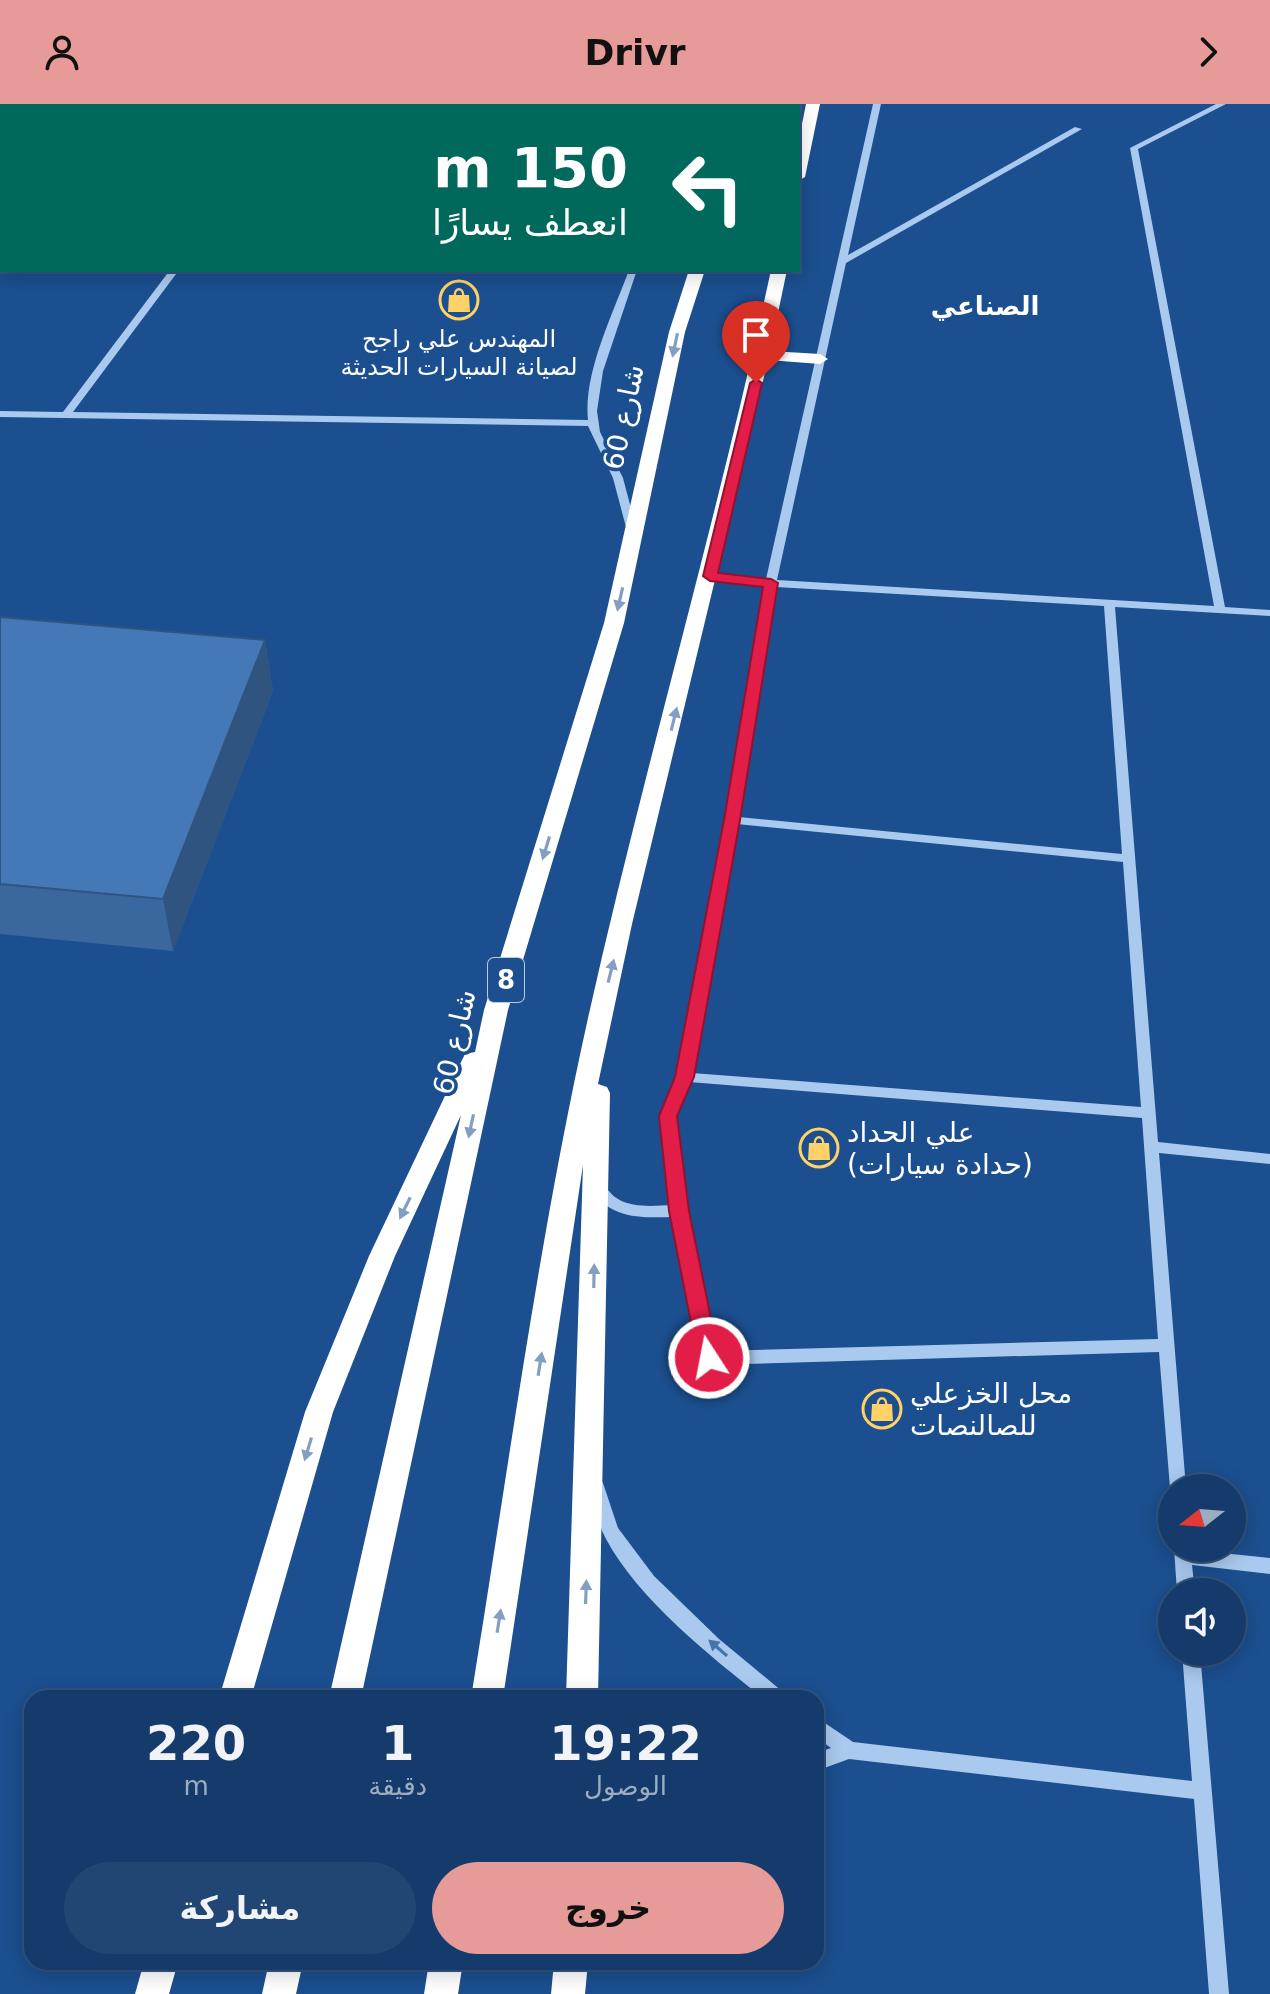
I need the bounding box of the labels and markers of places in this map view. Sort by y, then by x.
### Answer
shop icon: المهندس علي راجح لصيانة السيارات الحديثة [438,279,480,321]
pin [722,301,790,383]
place label: المهندس علي راجح لصيانة السيارات الحديثة [340,325,578,381]
place label: علي الحداد (حدادة سيارات) [847,1116,1033,1181]
shop icon: علي الحداد (حدادة سيارات) [798,1127,840,1169]
place label: محل الخزعلي للصالنصات [910,1377,1072,1442]
shop icon: محل الخزعلي للصالنصات [861,1388,903,1430]

